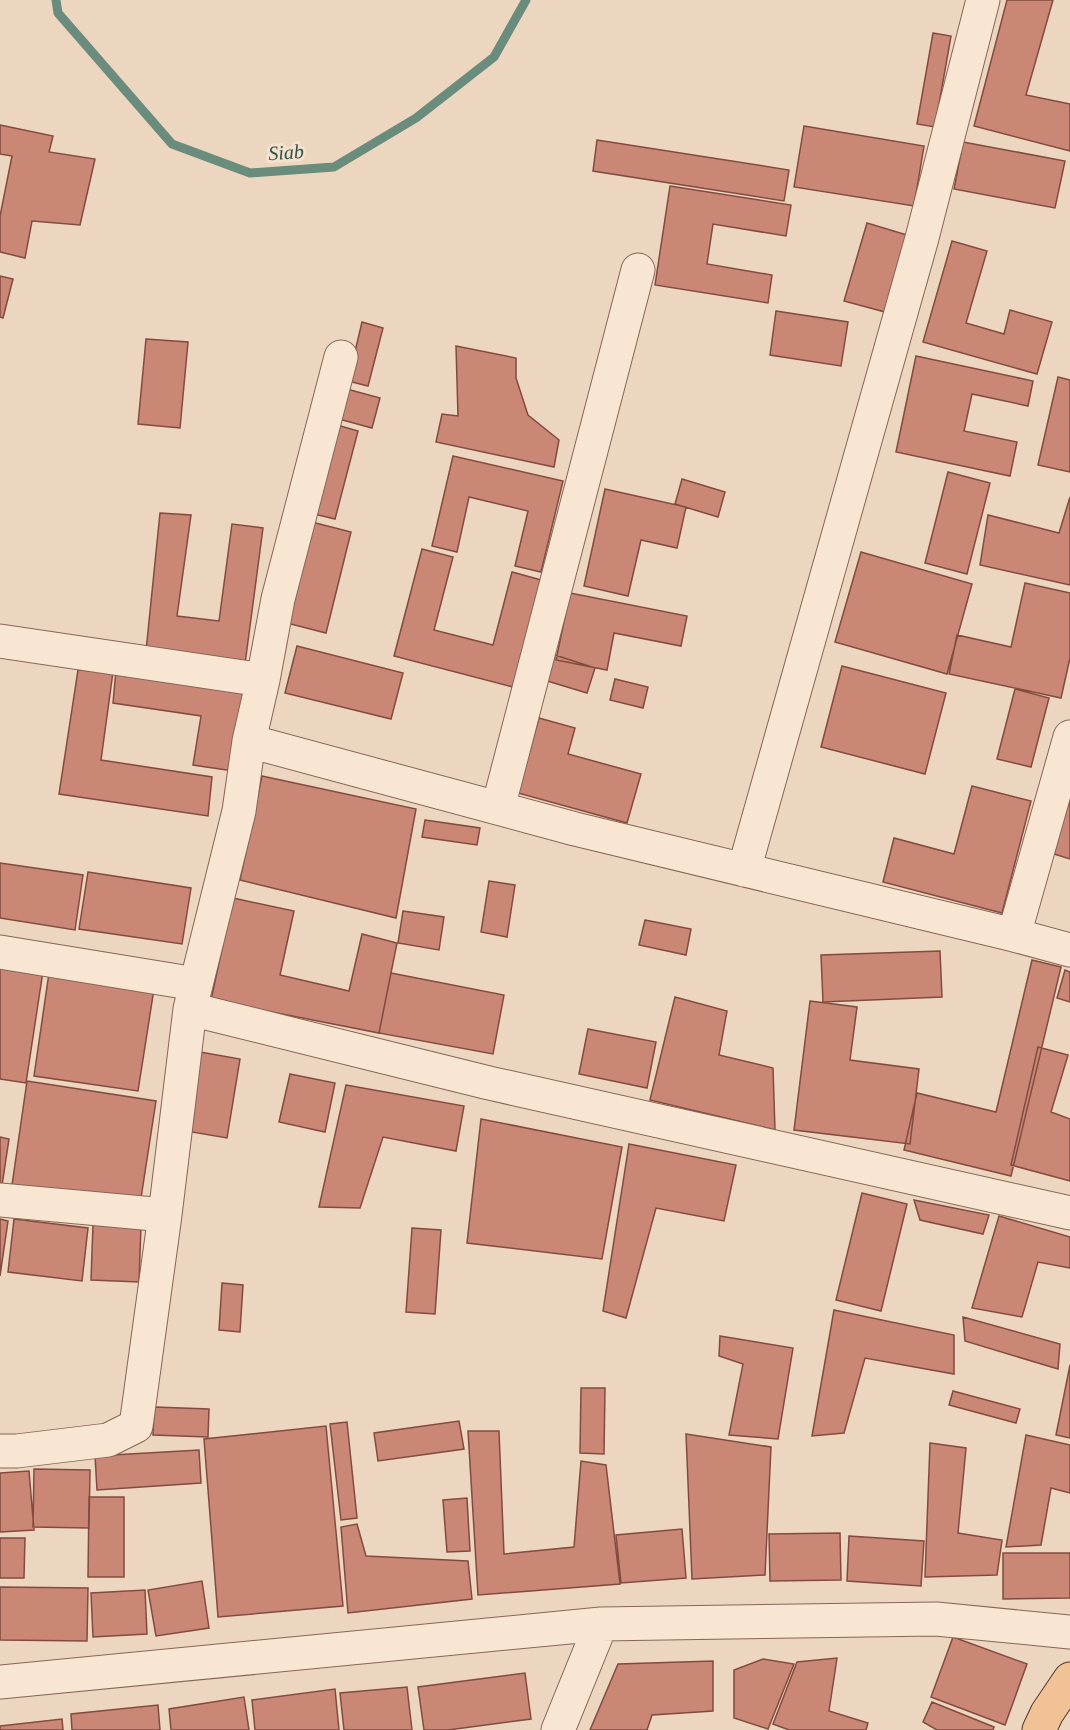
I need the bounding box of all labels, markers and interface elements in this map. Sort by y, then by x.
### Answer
water label: Siab [267,140,305,164]

